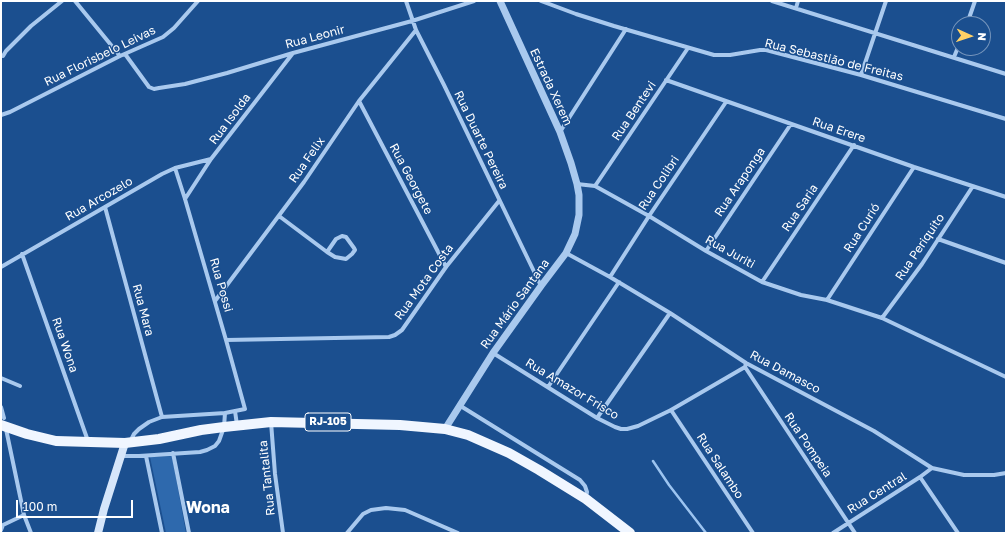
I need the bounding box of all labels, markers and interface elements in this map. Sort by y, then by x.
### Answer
north arrow [951,16,991,56]
street label: Rua Leonir [284,22,346,52]
street label: Rua Florisbelo Leivas [42,23,158,89]
text: N [976,32,989,41]
street label: Rua Sebastião de Freitas [763,36,905,84]
street label: Estrada Xerem [527,46,575,128]
street label: Rua Bentevi [609,79,659,143]
street label: Rua Duarte Pereira [451,88,511,192]
street label: Rua Isolda [206,91,254,147]
street label: Rua Erere [811,114,867,146]
street label: Rua Felix [286,134,328,186]
street label: Rua Georgete [386,141,436,217]
street label: Rua Araponga [712,145,768,219]
street label: Rua Colibri [636,153,682,213]
street label: Rua Arcozelo [63,174,135,224]
street label: Rua Saria [779,182,821,234]
street label: Rua Curió [841,201,883,255]
street label: Rua Periquito [892,211,948,283]
street label: Rua Juriti [703,232,757,272]
street label: Rua Mota Costa [392,241,456,323]
street label: Rua Possi [206,256,236,314]
street label: Rua Mário Santana [478,256,552,352]
street label: Rua Mara [129,282,157,338]
street label: Rua Wona [49,316,81,374]
street label: Rua Damasco [747,347,823,397]
street label: Rua Amazor Frisco [523,355,621,423]
street label: Rua Pompeia [781,410,835,480]
road number: RJ-105 [305,413,351,431]
street label: Rua Salambo [693,431,747,501]
street label: Rua Tantalita [256,440,278,516]
street label: Rua Central [845,469,909,517]
scale bar [18,492,135,518]
district label: Wona [186,498,230,518]
text: 100 m [23,499,57,514]

